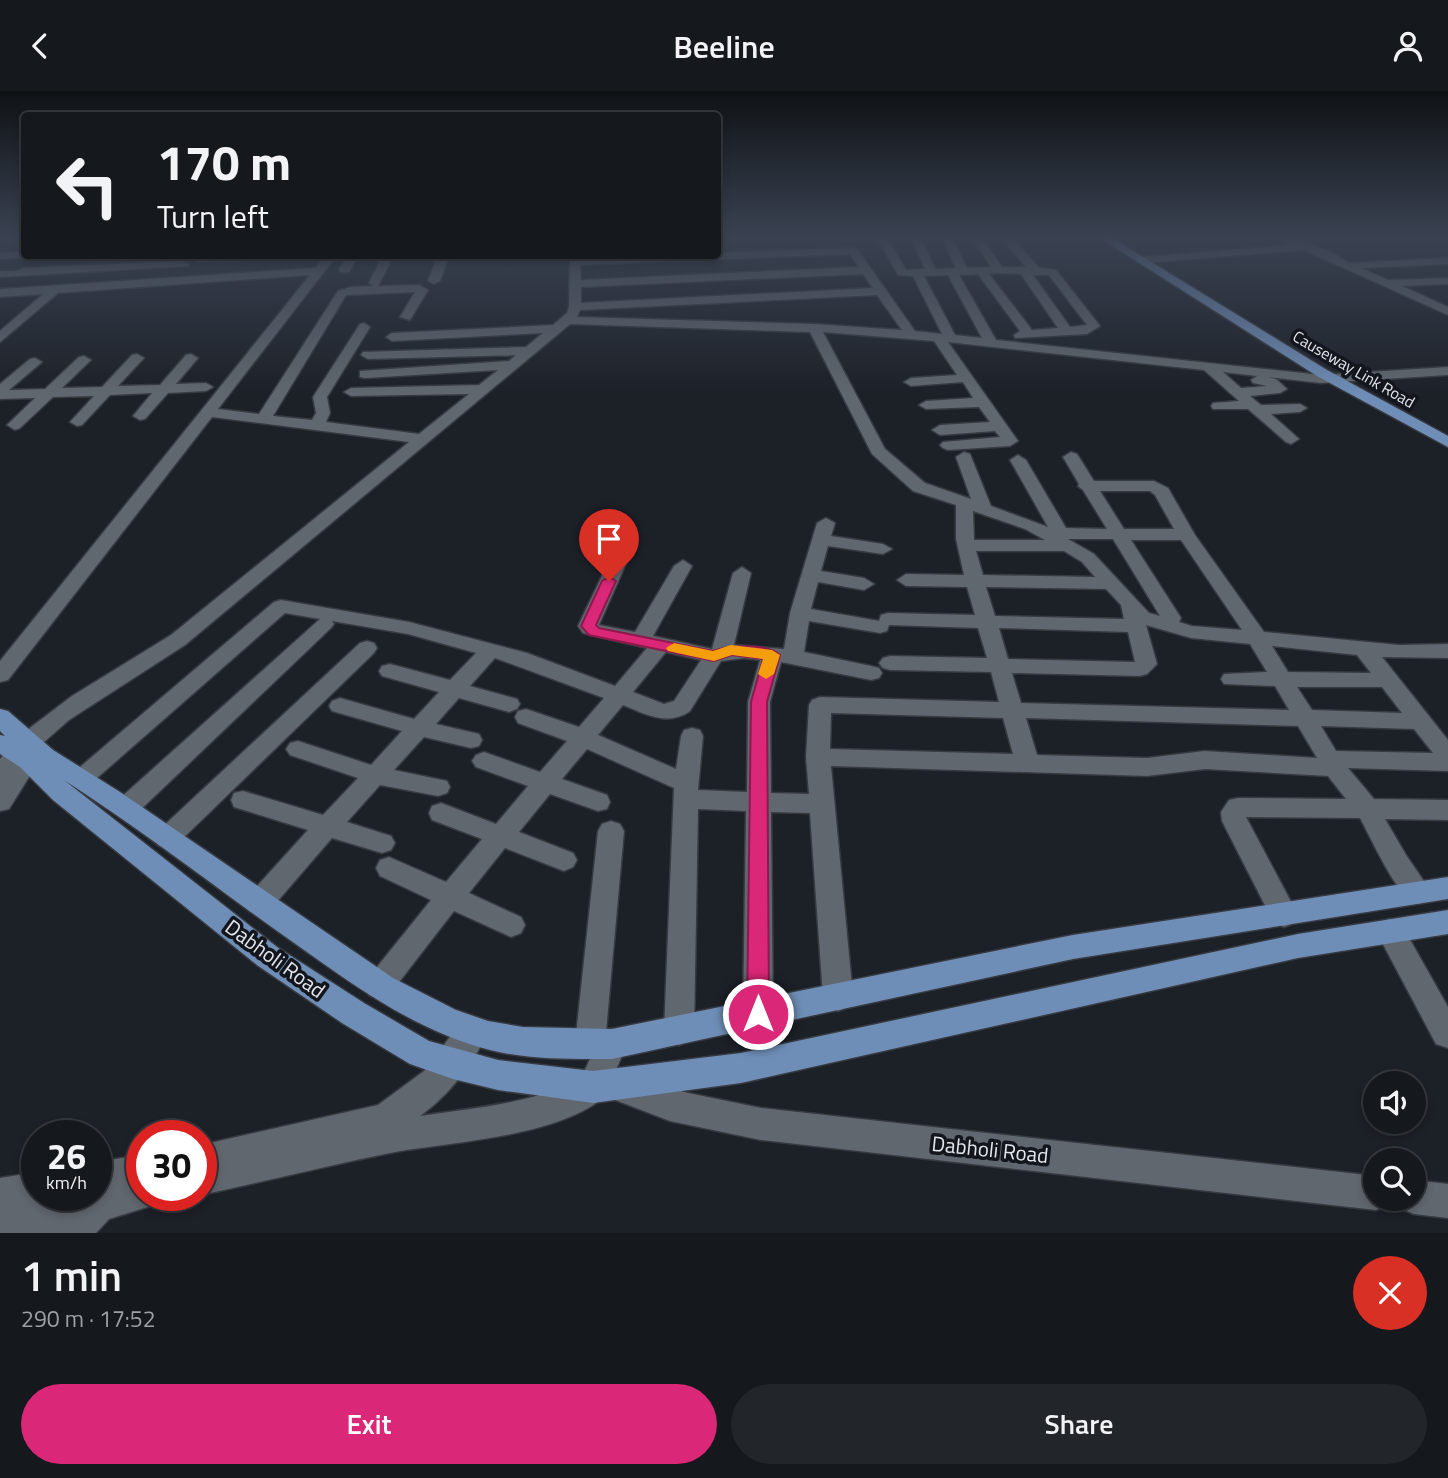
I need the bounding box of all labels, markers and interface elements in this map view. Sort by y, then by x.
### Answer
text: Beeline [673,22,775,70]
icon: back [21,27,59,65]
icon: person [1389,27,1427,65]
text: 170 m [157,124,291,199]
icon: left [42,140,133,231]
text: Turn left [157,192,269,240]
street label: Causeway Link Road [1288,324,1420,414]
pin [579,509,639,581]
icon: arrive [590,520,628,558]
street label: Dabholi Road [219,911,332,1006]
position arrow [721,977,795,1051]
map controls [1363,1071,1426,1211]
button: sound [1363,1071,1426,1134]
speed limit sign: 30 [126,1120,217,1211]
street label: Dabholi Road [930,1127,1050,1171]
text: 26 [47,1129,86,1183]
button: search [1363,1148,1426,1211]
text: km/h [46,1169,87,1196]
text: 1 min [21,1243,122,1307]
button: close [1353,1256,1427,1330]
text: 290 m · 17:52 [21,1301,156,1336]
button: Exit [21,1384,717,1464]
button: Share [731,1384,1427,1464]

